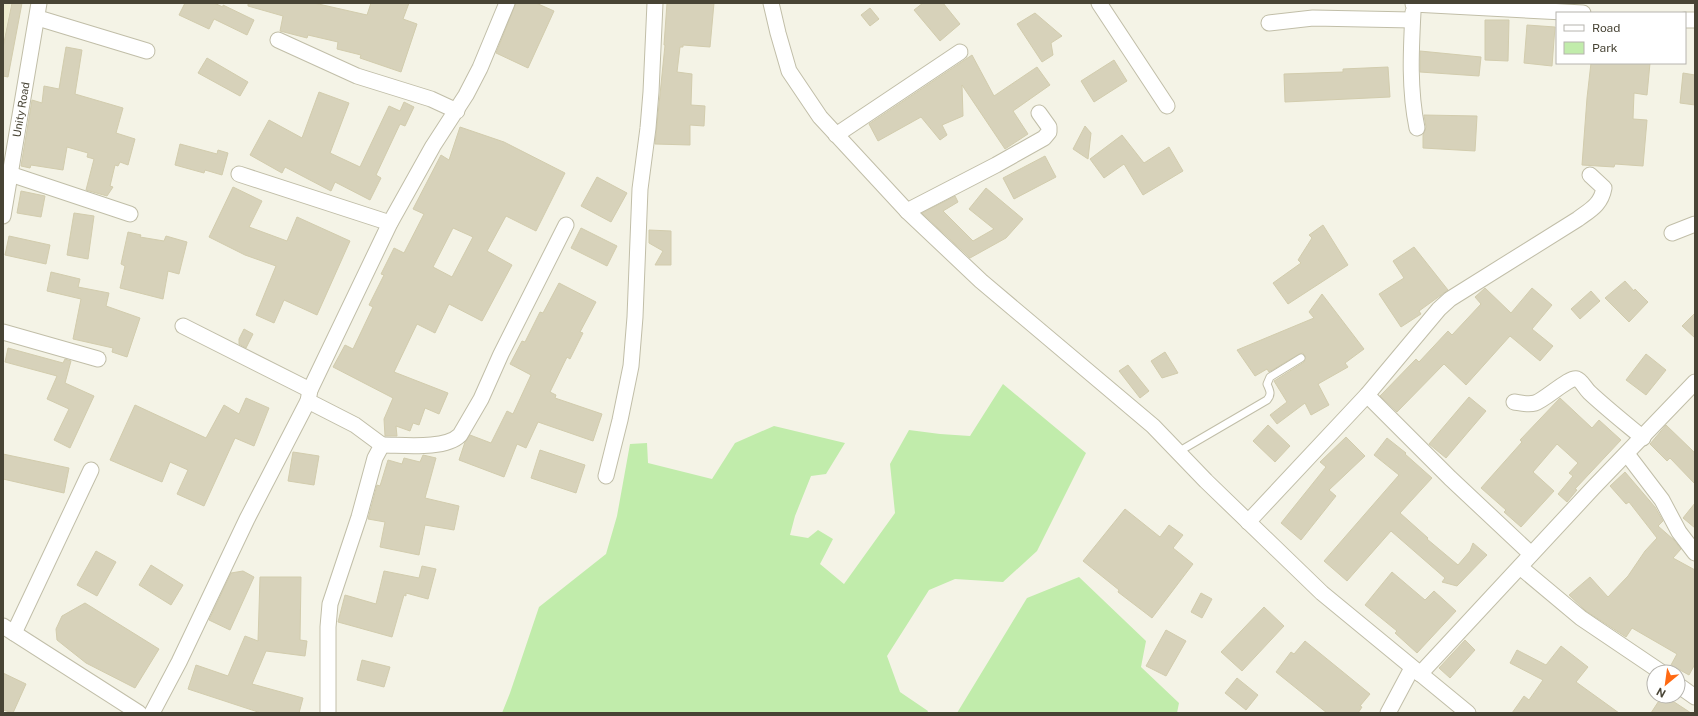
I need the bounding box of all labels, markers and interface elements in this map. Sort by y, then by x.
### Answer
legend [1556,12,1686,64]
text: Road [1592,21,1620,35]
text: Park [1592,41,1618,55]
street label: Unity Road [10,81,32,138]
north arrow [1646,664,1686,704]
text: N [1654,685,1668,700]

